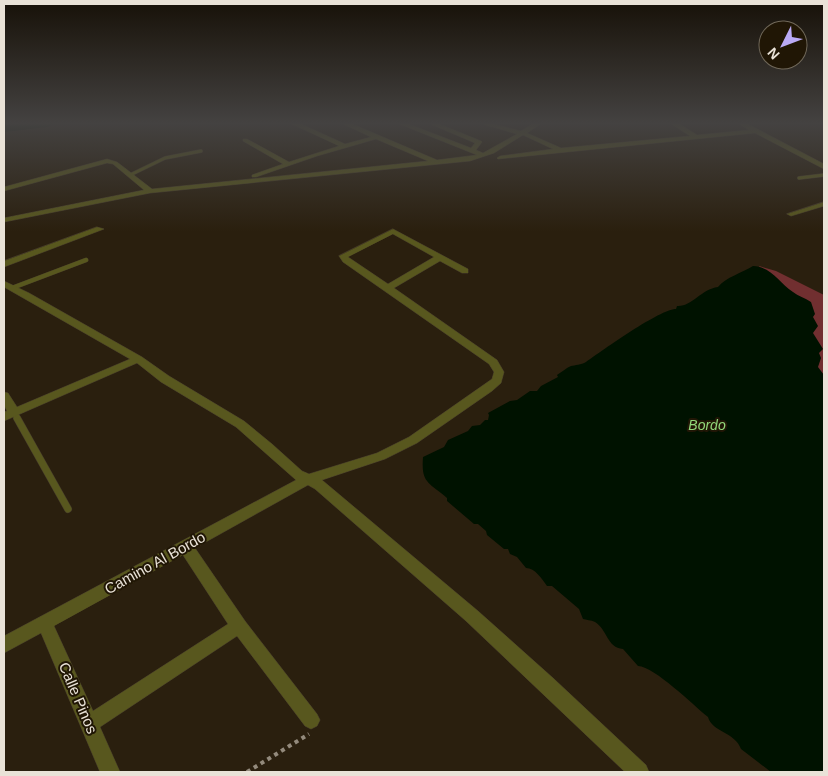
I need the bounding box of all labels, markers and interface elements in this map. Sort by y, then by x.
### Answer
north arrow [758,20,808,70]
text: N [764,45,783,63]
water label: Bordo [688,417,726,433]
street label: Camino Al Bordo [101,528,208,597]
street label: Calle Pinos [56,660,101,736]

